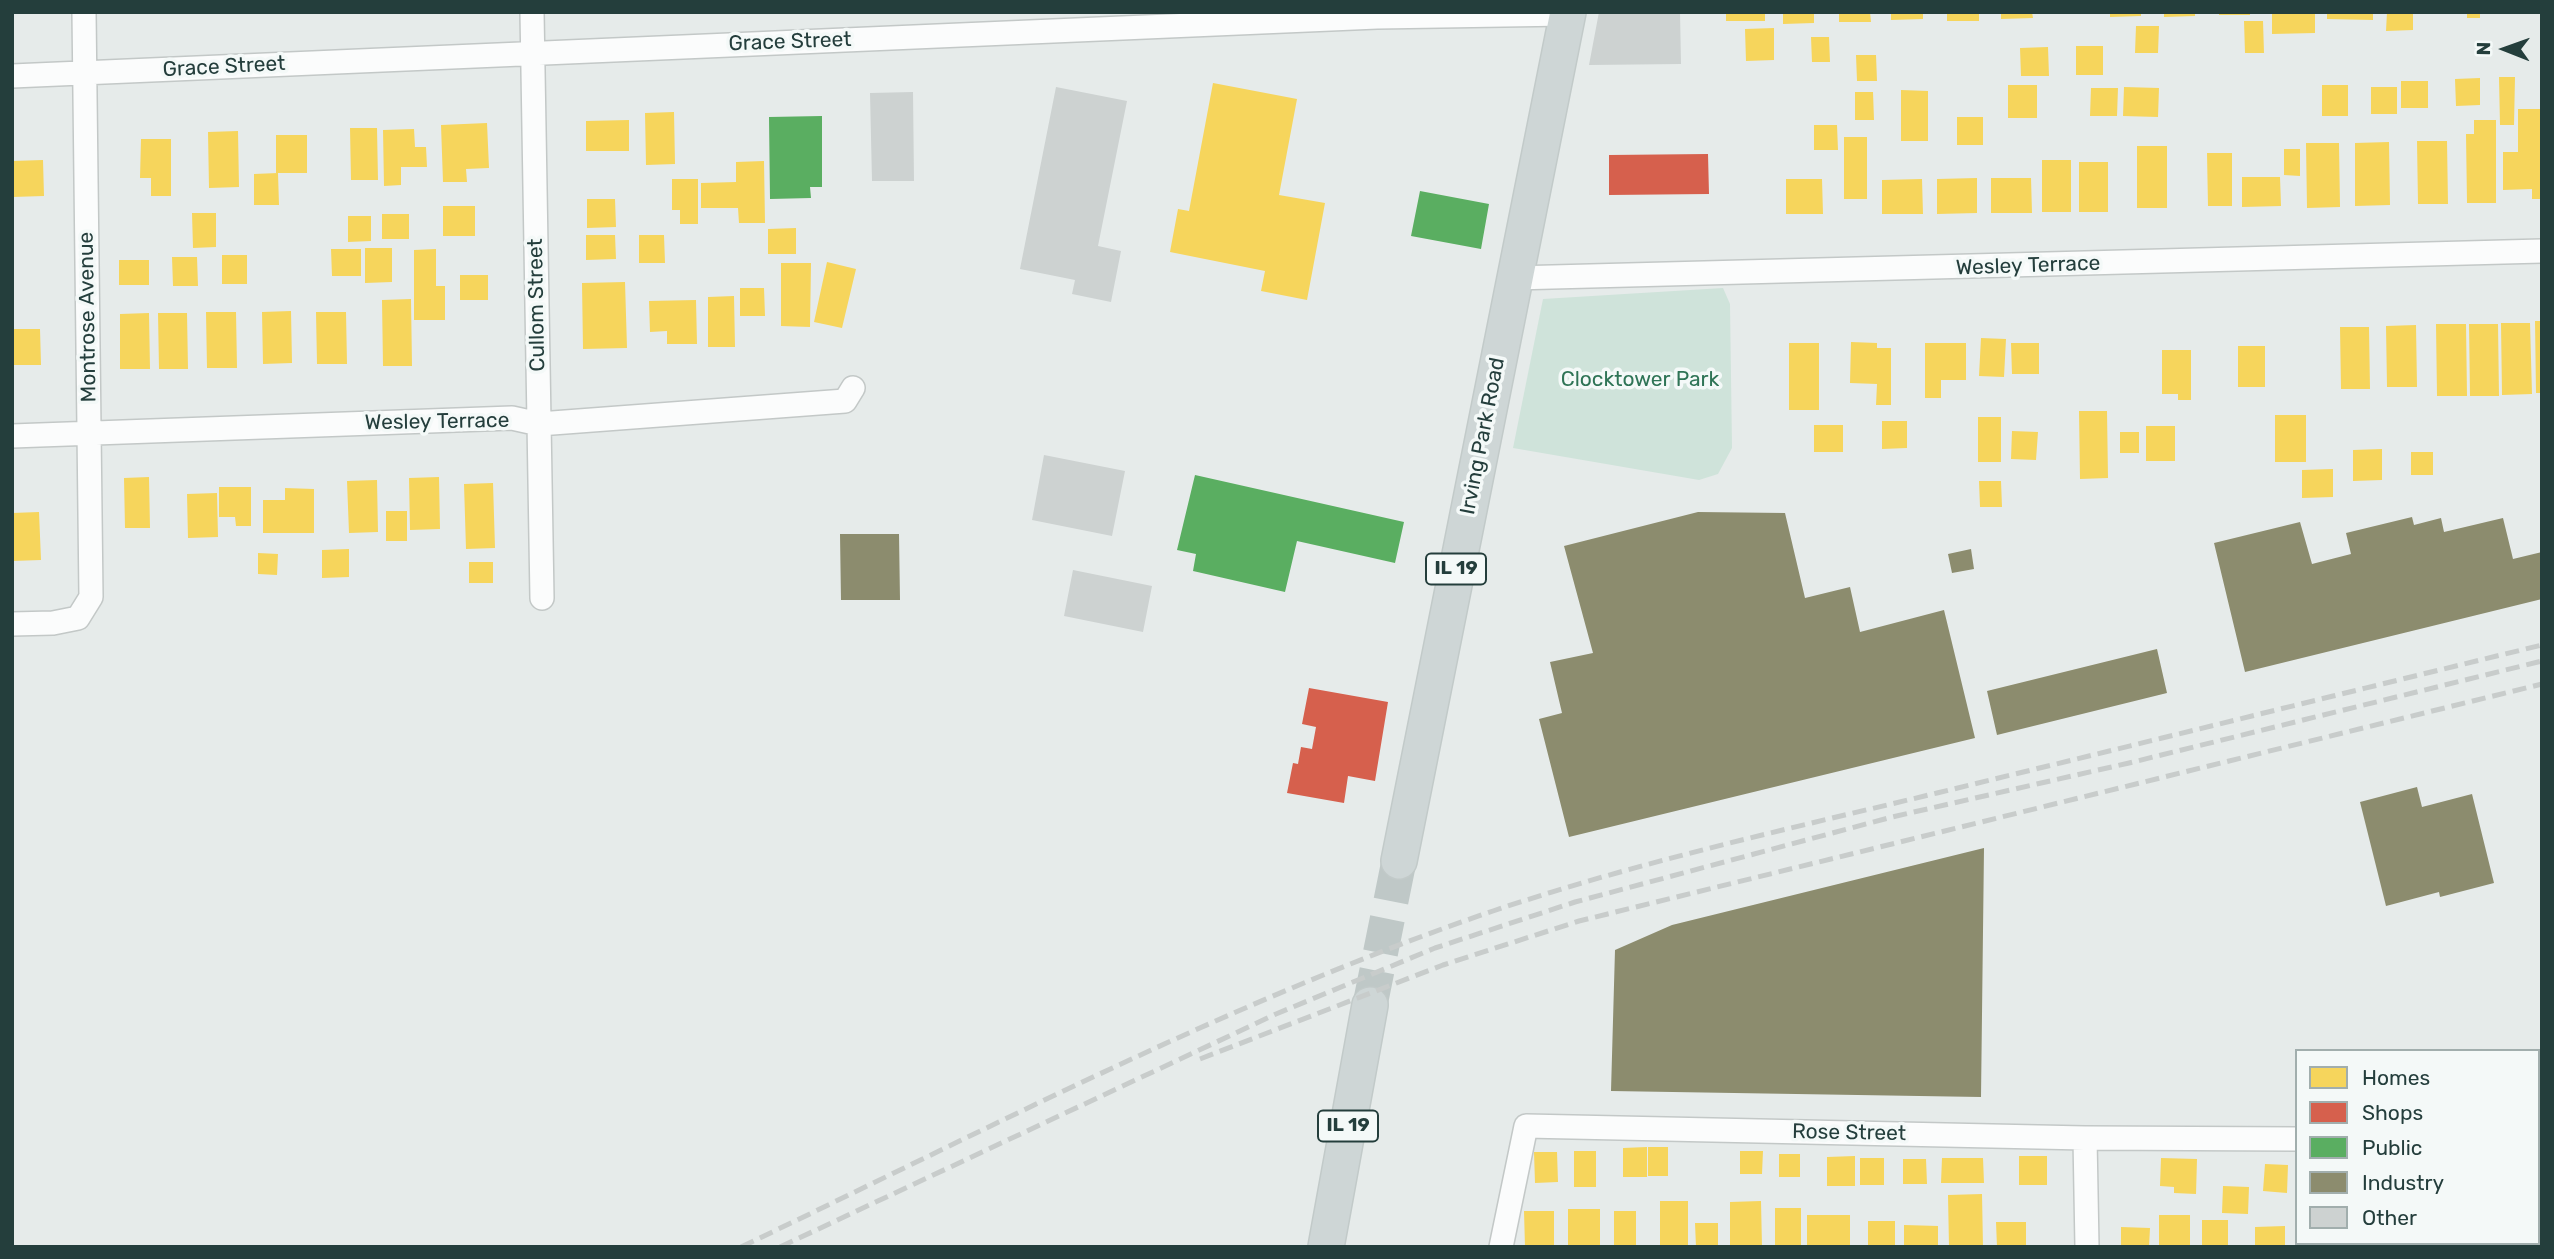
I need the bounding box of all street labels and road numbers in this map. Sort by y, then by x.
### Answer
street label: Grace Street [728,27,852,57]
street label: Grace Street [162,51,286,83]
street label: Montrose Avenue [74,232,102,402]
street label: Cullom Street [523,238,551,372]
street label: Wesley Terrace [1955,251,2101,281]
street label: Irving Park Road [1455,355,1511,517]
street label: Wesley Terrace [364,408,510,436]
road number: IL 19 [1426,554,1486,584]
road number: IL 19 [1318,1110,1378,1142]
street label: Rose Street [1792,1119,1906,1147]

